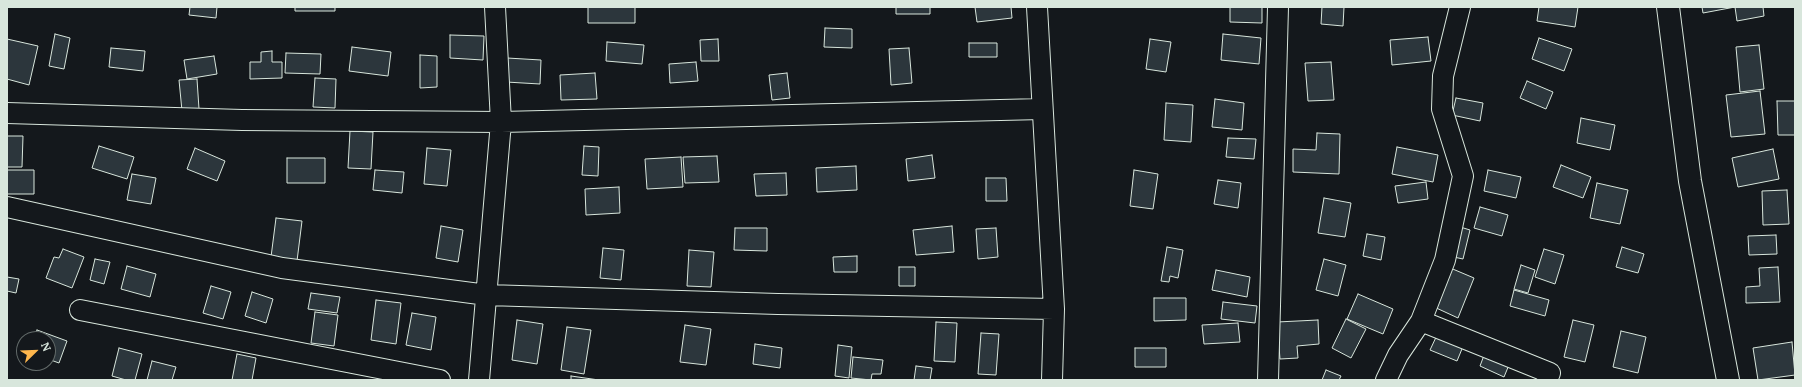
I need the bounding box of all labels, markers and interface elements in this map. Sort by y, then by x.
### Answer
north arrow [16,331,56,371]
text: N [38,340,54,353]

